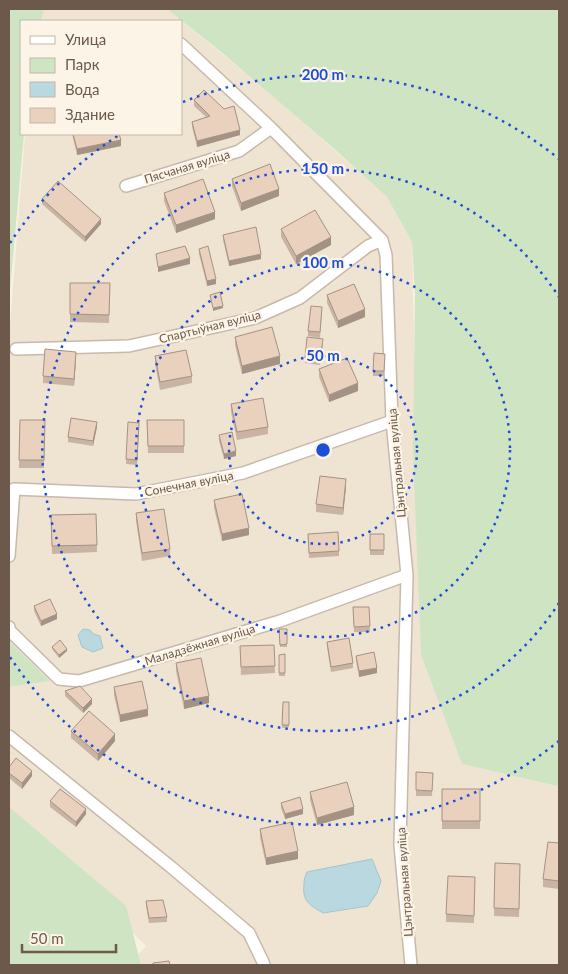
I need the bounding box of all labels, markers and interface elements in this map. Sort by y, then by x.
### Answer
legend [20,20,182,135]
text: Улица [65,30,106,48]
text: Парк [65,55,100,73]
text: 200 m [302,65,344,83]
text: Вода [65,80,100,98]
text: Здание [65,105,115,123]
street label: Пясчаная вуліца [142,146,232,187]
text: 150 m [302,159,344,177]
text: 100 m [302,253,344,271]
street label: Спартыўная вуліца [157,307,262,346]
text: 50 m [306,346,340,364]
street label: Цэнтральная вуліца [384,408,409,518]
centre of rings [314,441,332,459]
street label: Сонечная вуліца [143,468,235,499]
street label: Маладзёжная вуліца [143,621,257,668]
street label: Цэнтральная вуліца [393,827,416,937]
scale bar [22,922,116,954]
text: 50 m [30,929,64,947]

